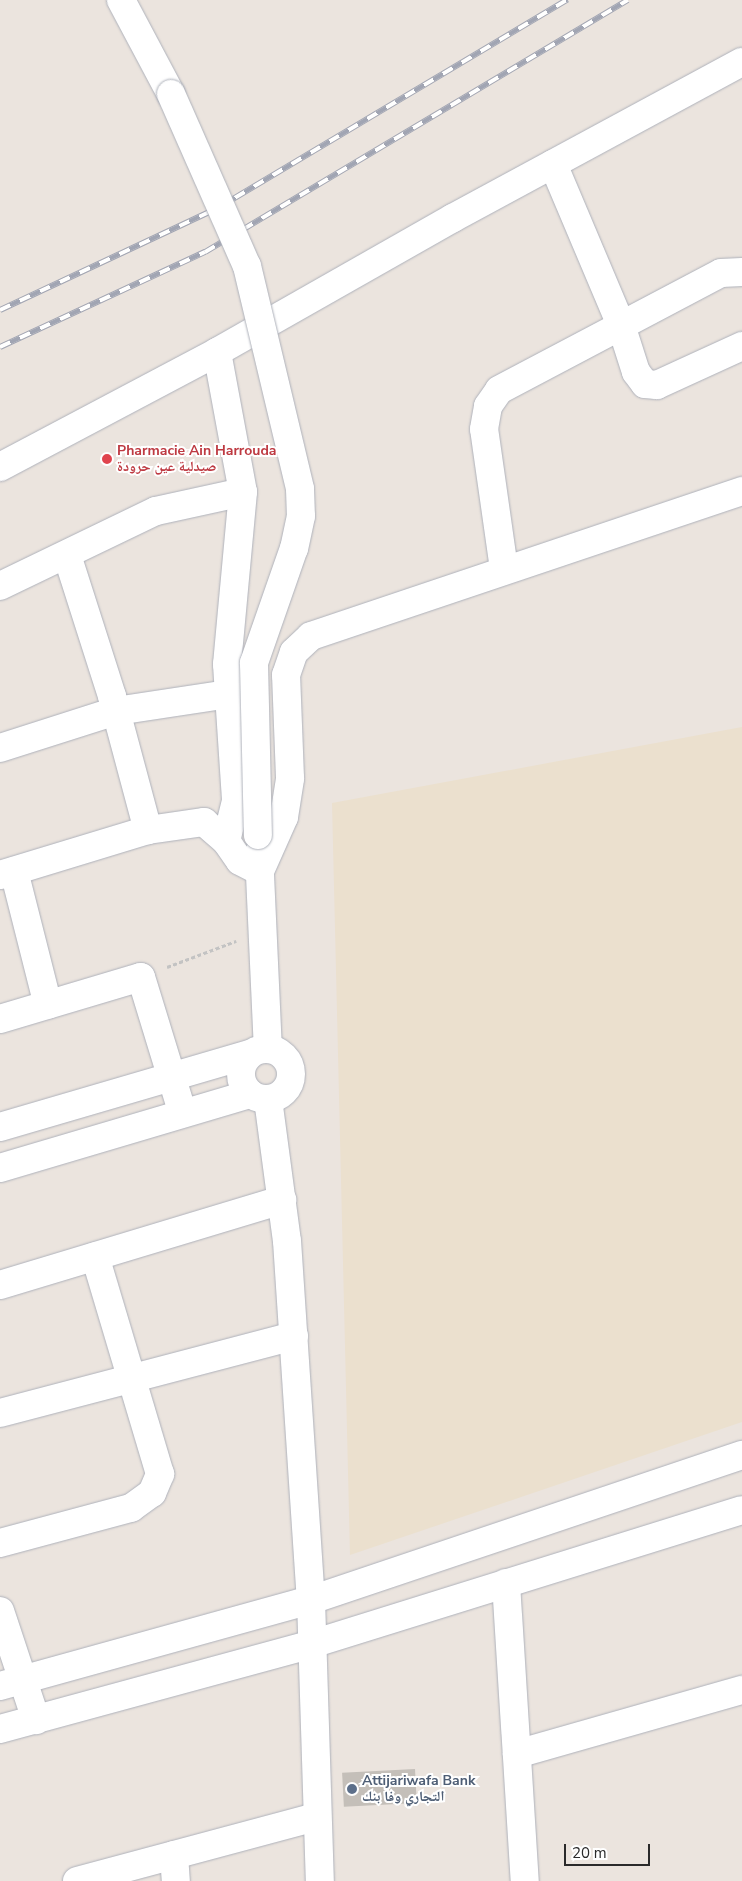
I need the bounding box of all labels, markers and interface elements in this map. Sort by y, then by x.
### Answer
place label: Pharmacie Ain Harrouda صيدلية عين حرودة [117,443,276,476]
marker: Pharmacie Ain Harrouda صيدلية عين حرودة [101,453,113,465]
place label: Attijariwafa Bank التجاري وفا بنك [362,1773,475,1805]
marker: Attijariwafa Bank التجاري وفا بنك [346,1783,358,1795]
scale bar [567,1834,653,1866]
text: 20 m [572,1843,607,1863]

